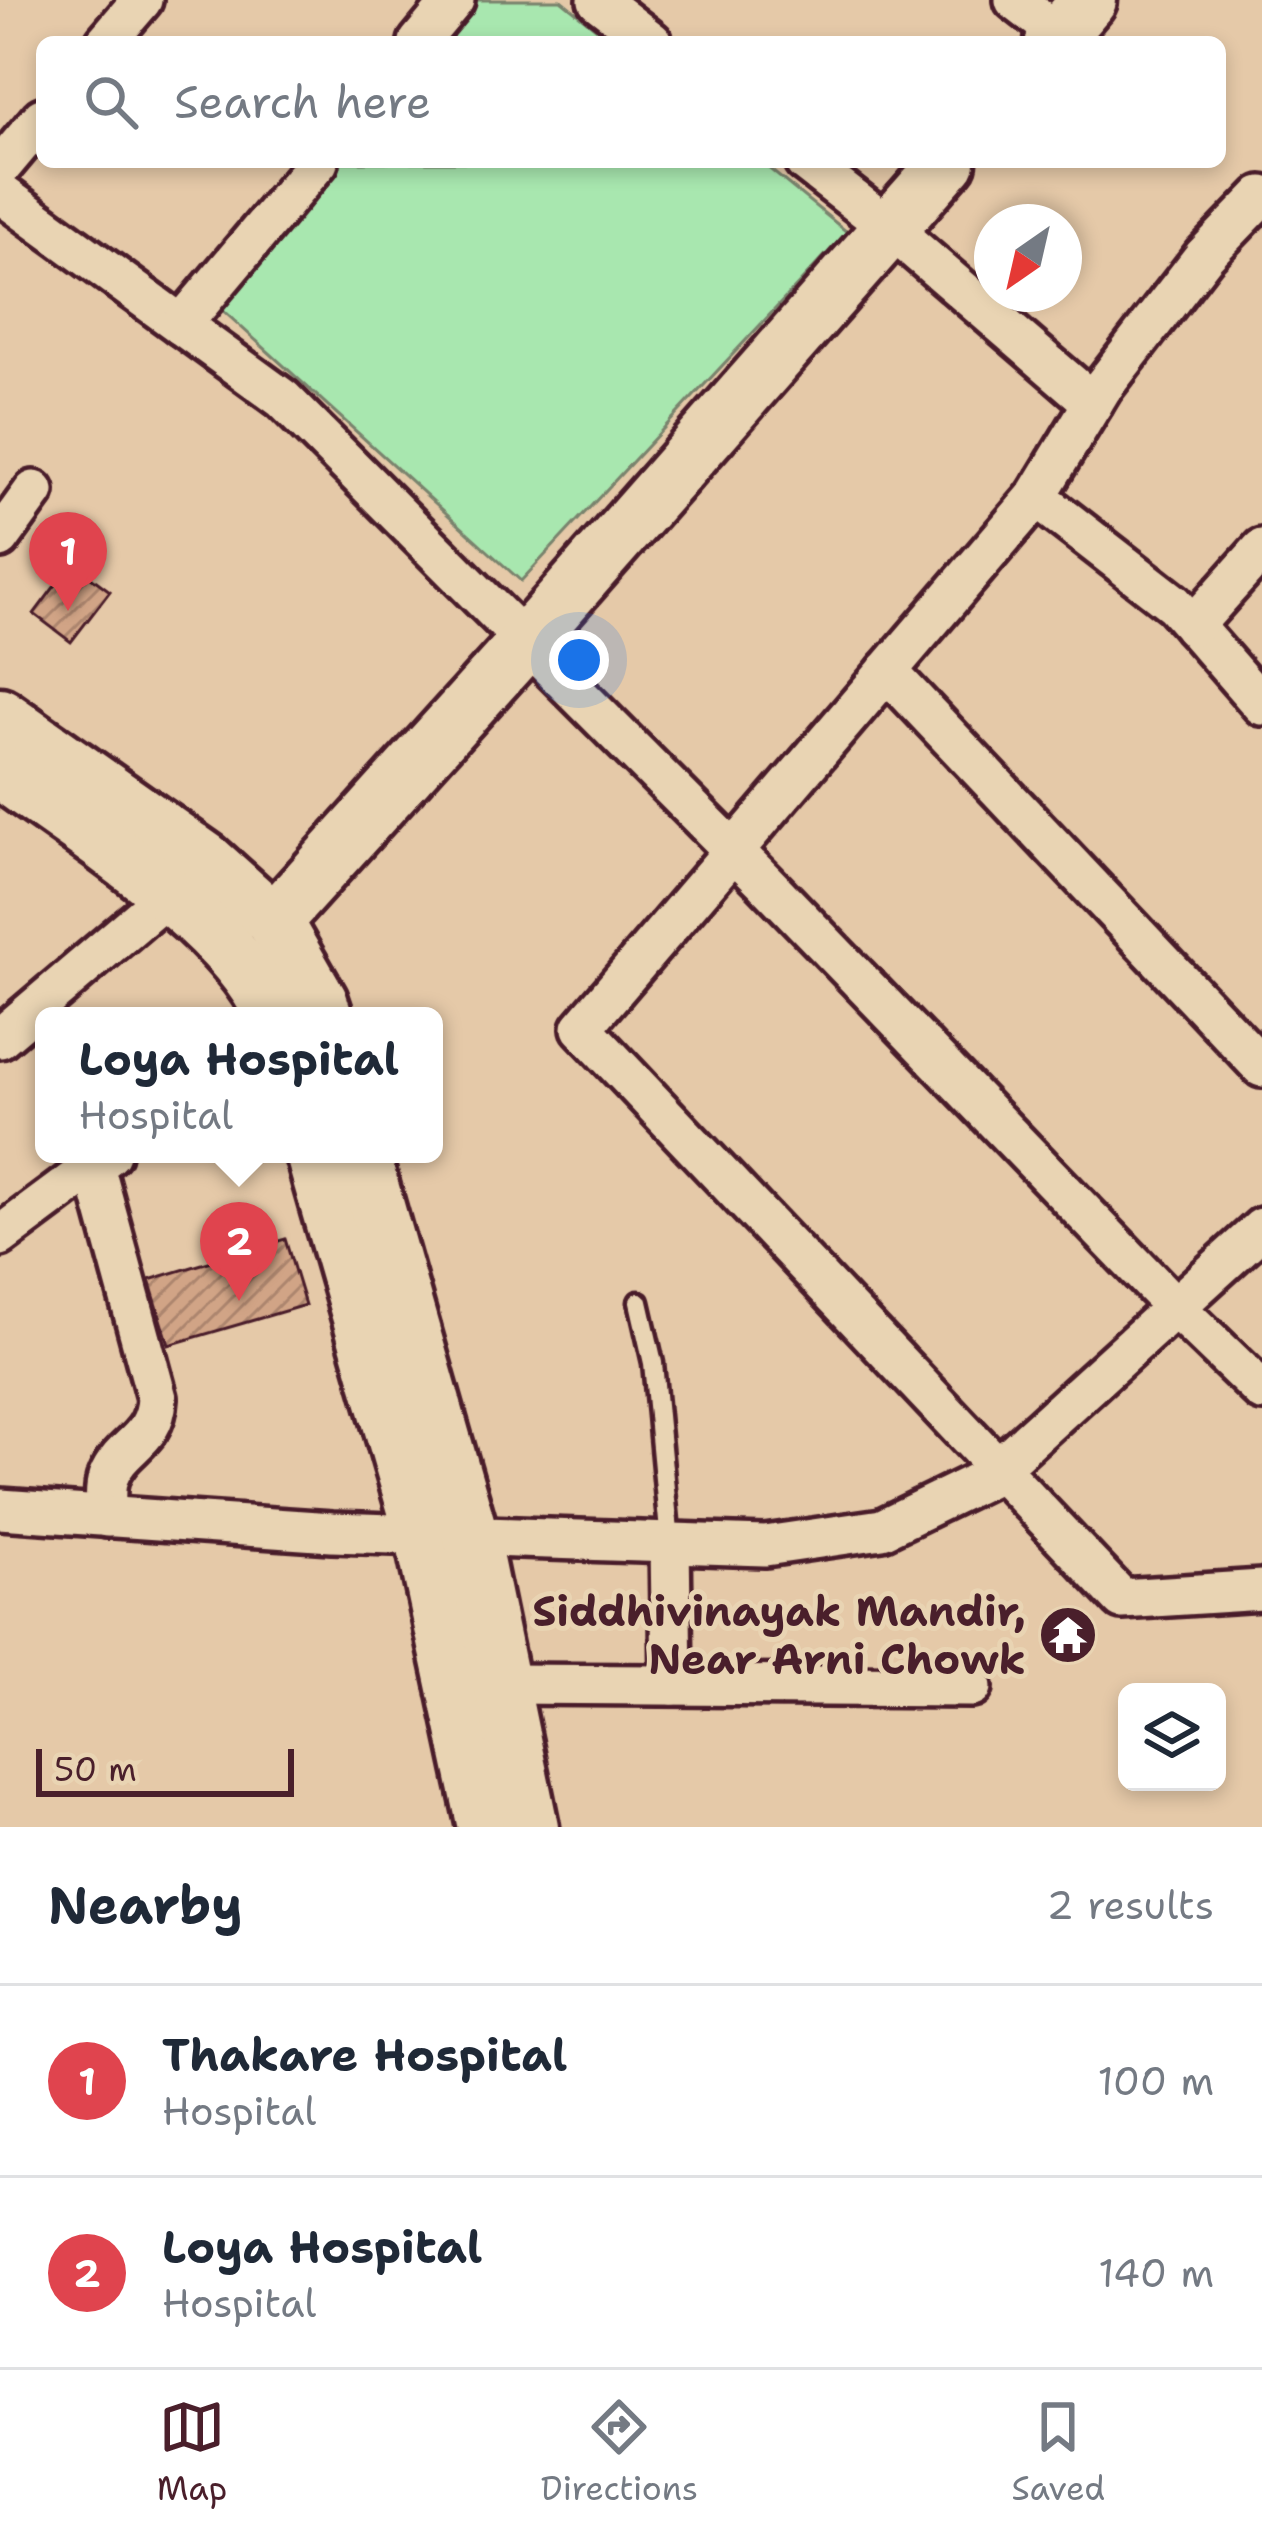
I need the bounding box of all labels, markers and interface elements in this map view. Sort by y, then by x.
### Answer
search box [36,36,1226,168]
icon: search [78,69,144,135]
text: Search here [174,72,431,132]
north arrow [974,204,1082,312]
pin: 1 [29,512,107,611]
your location [549,630,609,690]
popup [35,1007,443,1163]
text: Loya Hospital [79,1029,399,1089]
text: Hospital [79,1089,233,1141]
pin: 2 [200,1202,278,1301]
place label: Siddhivinayak Mandir, Near Arni Chowk [532,1583,1026,1687]
temple icon: Siddhivinayak Mandir, Near Arni Chowk [1037,1604,1099,1666]
map controls [1118,1683,1226,1791]
button: layers [1118,1683,1226,1791]
scale bar [36,1743,294,1796]
text: 50 m [54,1747,137,1792]
text: Nearby [48,1871,243,1939]
text: 2 results [1047,1879,1214,1931]
text: Thakare Hospital [162,2025,567,2085]
text: 1 [78,2055,96,2107]
text: 100 m [1098,2055,1214,2107]
text: Hospital [162,2085,316,2137]
text: Loya Hospital [162,2217,482,2277]
text: 2 [73,2247,101,2299]
text: 140 m [1098,2247,1214,2299]
text: Hospital [162,2277,316,2329]
tab: Map [157,2394,227,2511]
tab: Directions [541,2394,698,2511]
tab: Saved [1012,2394,1105,2511]

